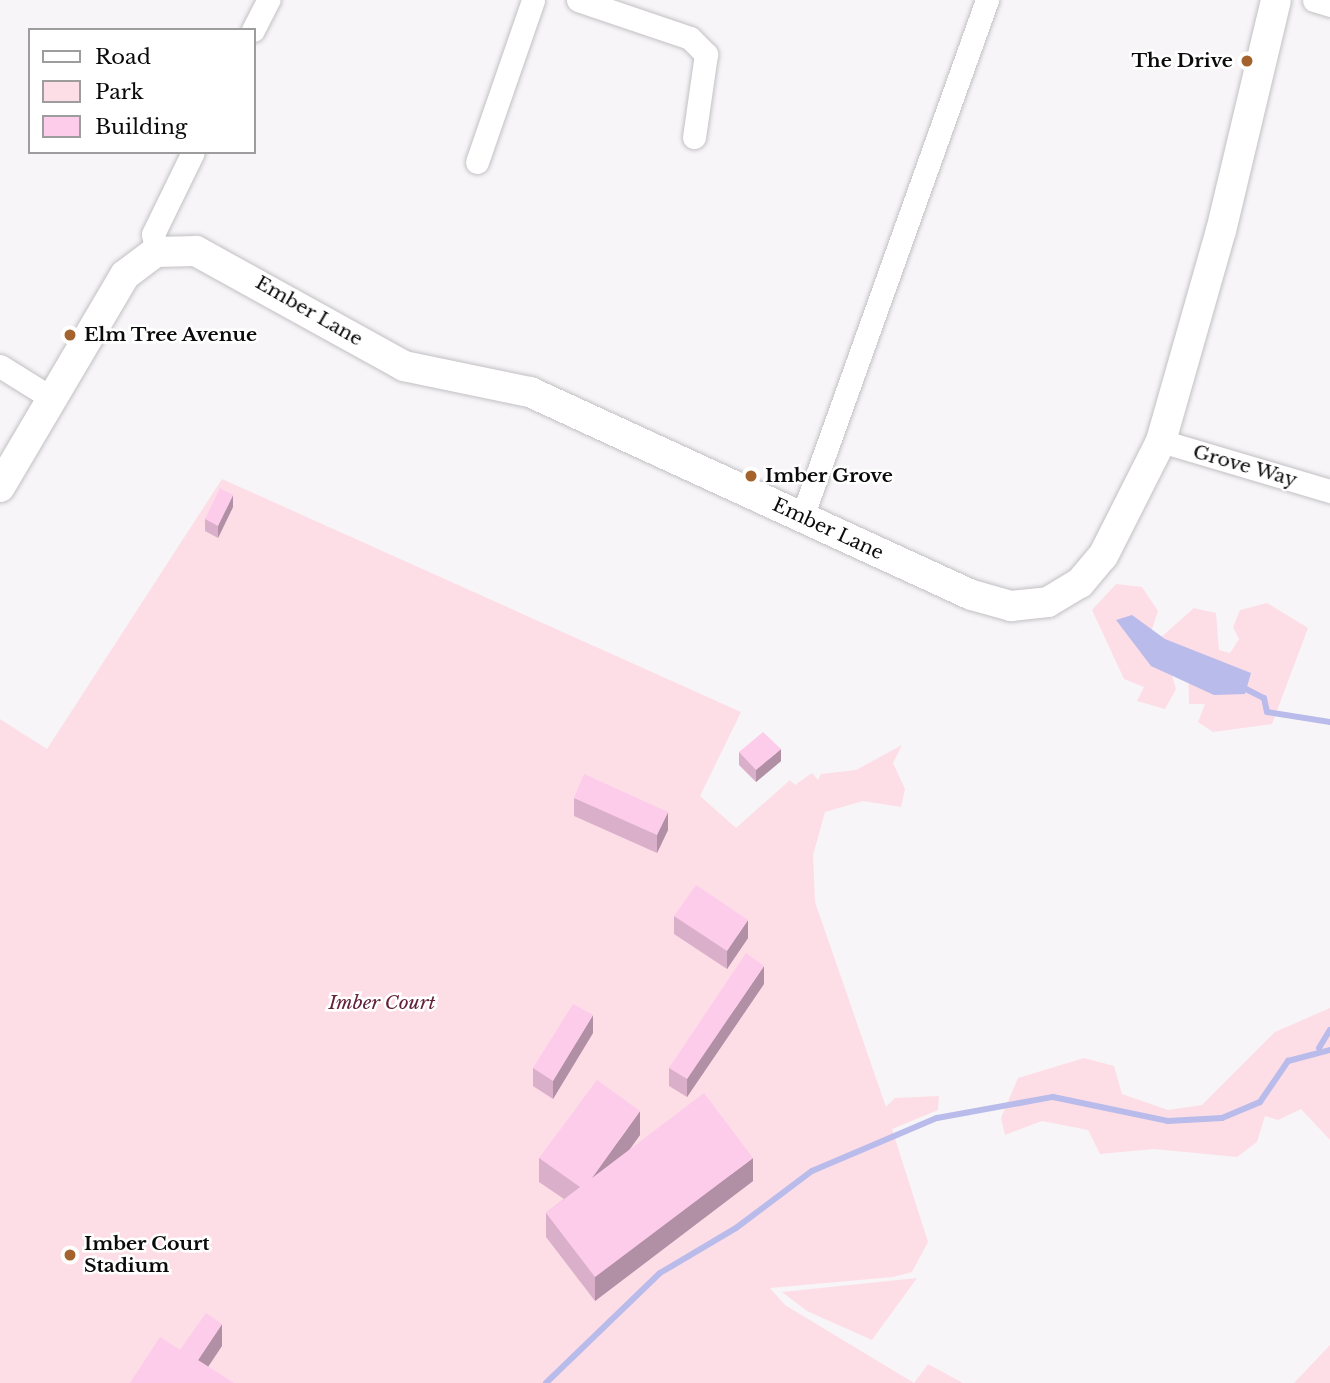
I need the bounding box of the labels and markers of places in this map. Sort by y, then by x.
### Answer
place label: The Drive [1131,50,1233,72]
marker: The Drive [1239,53,1255,69]
place label: Elm Tree Avenue [84,324,258,346]
marker: Elm Tree Avenue [62,327,78,343]
place label: Imber Grove [765,465,893,487]
marker: Imber Grove [743,468,759,484]
place label: Imber Court Stadium [84,1233,210,1277]
marker: Imber Court Stadium [62,1247,78,1263]

